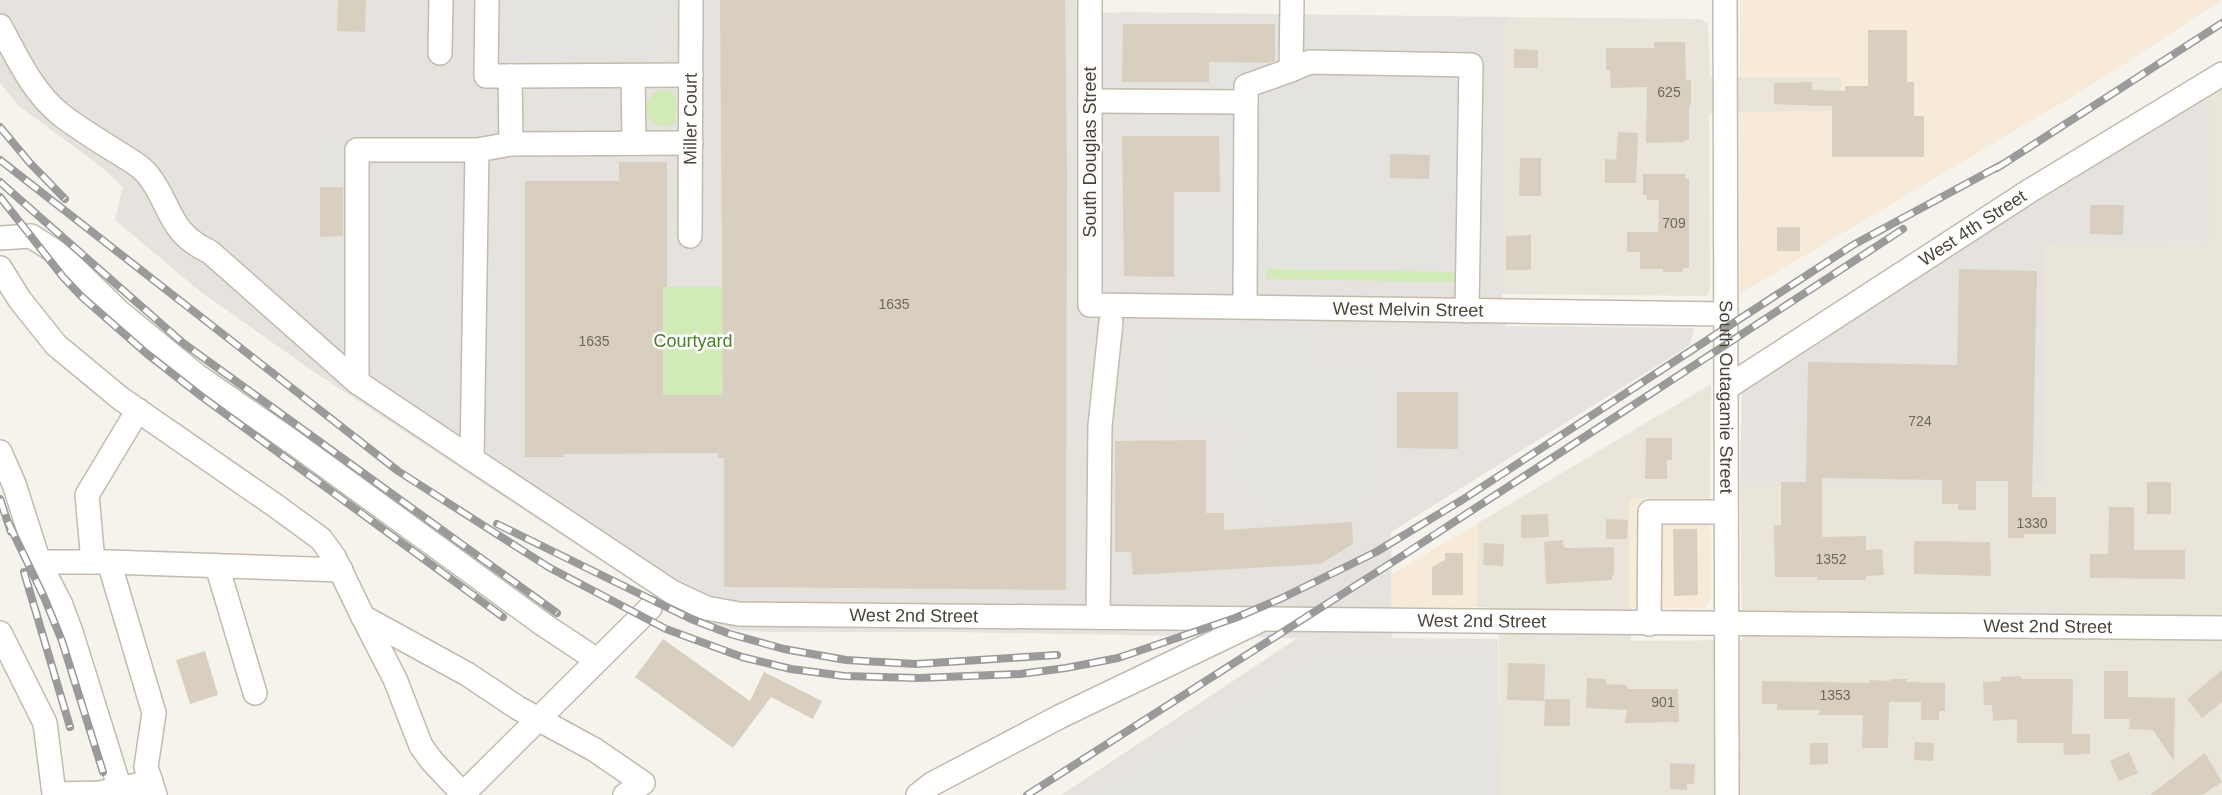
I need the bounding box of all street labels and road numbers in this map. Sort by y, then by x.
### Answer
street label: South Douglas Street [1080,66,1100,238]
street label: Miller Court [680,73,701,165]
street label: West 4th Street [1915,186,2030,270]
street label: West Melvin Street [1332,298,1484,321]
street label: South Outagamie Street [1716,300,1736,494]
street label: West 2nd Street [849,605,978,626]
street label: West 2nd Street [1417,610,1546,632]
street label: West 2nd Street [1983,616,2112,637]

